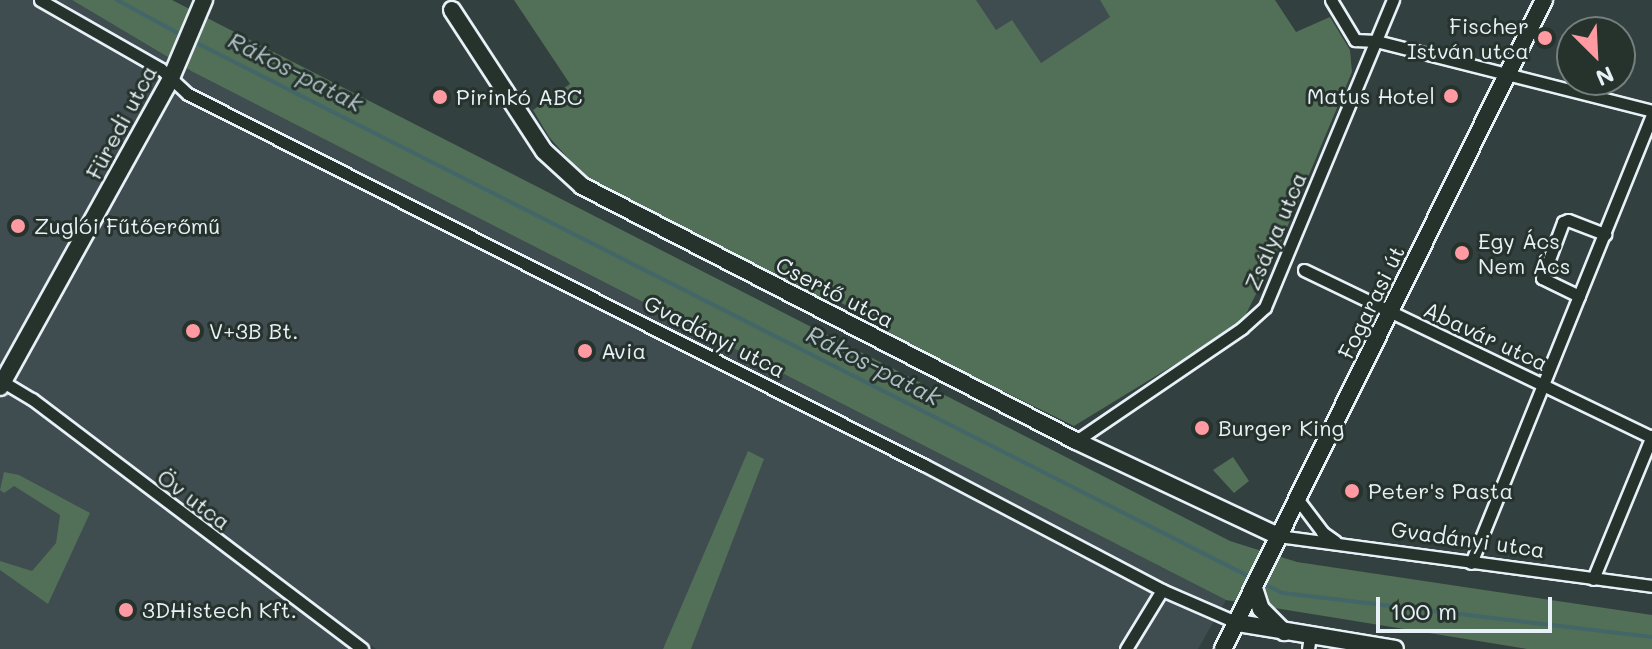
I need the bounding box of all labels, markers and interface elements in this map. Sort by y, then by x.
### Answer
place label: Fischer István utca [1407,12,1529,64]
north arrow [1556,16,1636,96]
water label: Rákos-patak [224,25,368,117]
marker: Fischer István utca [1536,29,1554,47]
text: N [1592,60,1619,93]
street label: Füredi utca [80,61,162,183]
place label: Matus Hotel [1307,83,1435,109]
place label: Pirinkó ABC [456,84,582,110]
marker: Matus Hotel [1442,87,1460,105]
marker: Pirinkó ABC [431,88,449,106]
street label: Zsálya utca [1238,168,1312,294]
place label: Zuglói Fűtőerőmű [34,213,220,239]
marker: Zuglói Fűtőerőmű [9,217,27,235]
place label: Egy Ács Nem Ács [1478,227,1570,278]
street label: Fogarasi út [1332,241,1410,363]
marker: Egy Ács Nem Ács [1453,244,1471,262]
street label: Csertő utca [771,251,899,333]
street label: Gvadányi utca [640,289,790,383]
street label: Abavár utca [1420,296,1552,376]
place label: V+3B Bt. [209,318,298,344]
water label: Rákos-patak [802,319,946,411]
marker: V+3B Bt. [184,322,202,340]
place label: Avia [601,338,646,364]
marker: Avia [576,342,594,360]
place label: Burger King [1218,415,1344,441]
marker: Burger King [1193,419,1211,437]
street label: Öv utca [152,463,236,535]
place label: Peter's Pasta [1368,478,1513,504]
marker: Peter's Pasta [1343,482,1361,500]
street label: Gvadányi utca [1389,515,1547,563]
scale bar [1380,581,1556,631]
text: 100 m [1390,595,1457,626]
place label: 3DHistech Kft. [142,597,297,623]
marker: 3DHistech Kft. [117,601,135,619]

